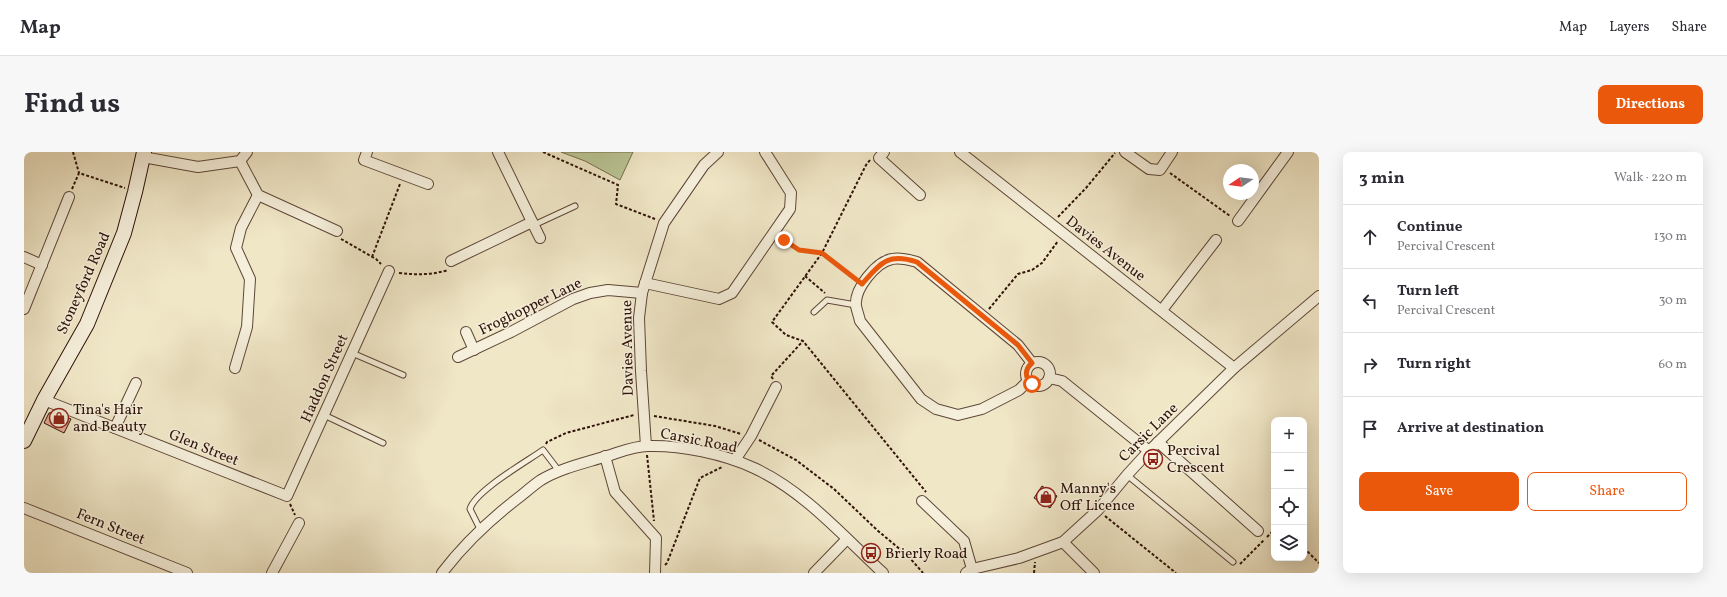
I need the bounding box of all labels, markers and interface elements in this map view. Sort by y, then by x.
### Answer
text: Map [20,15,61,41]
text: Map [1559,18,1587,37]
text: Layers [1609,18,1649,37]
text: Share [1671,18,1707,37]
text: Find us [24,85,120,124]
button: Directions [1598,85,1703,124]
north arrow [1223,164,1259,200]
text: 3 min [1359,167,1405,190]
text: Walk · 220 m [1614,169,1687,187]
street label: Davies Avenue [1061,211,1149,287]
text: Continue [1397,217,1462,238]
icon: ahead [1359,226,1381,248]
text: 130 m [1654,228,1687,246]
street label: Stoneyford Road [52,229,116,338]
route end [775,231,793,249]
text: Percival Crescent [1397,238,1495,256]
street label: Froghopper Lane [476,273,586,341]
text: Turn left [1397,281,1459,302]
icon: left [1359,290,1381,312]
text: 30 m [1659,292,1687,310]
street label: Davies Avenue [617,300,640,396]
text: Percival Crescent [1397,302,1495,320]
street label: Haddon Street [296,331,354,426]
icon: right [1359,354,1381,376]
text: Turn right [1397,354,1471,375]
text: 60 m [1659,356,1687,374]
route start [1023,375,1041,393]
street label: Carsic Lane [1115,399,1183,467]
place label: Tina's Hair and Beauty [73,400,147,438]
shop icon: Tina's Hair and Beauty [48,407,70,429]
map controls [1271,417,1307,561]
button: + [1271,417,1307,453]
icon: arrive [1359,418,1381,440]
text: Arrive at destination [1397,418,1544,439]
street label: Carsic Road [658,424,739,459]
street label: Glen Street [165,425,242,472]
place label: Percival Crescent [1167,441,1225,479]
bus stop icon: Percival Crescent [1142,448,1164,470]
button: − [1271,453,1307,489]
button: Save [1359,472,1519,511]
button: Share [1527,472,1687,511]
place label: Manny's Off Licence [1060,479,1135,517]
shop icon: Manny's Off Licence [1035,486,1057,508]
button: locate [1271,489,1307,525]
street label: Fern Street [73,504,148,551]
button: layers [1271,525,1307,561]
bus stop icon: Brierly Road [860,542,882,564]
place label: Brierly Road [885,544,968,565]

